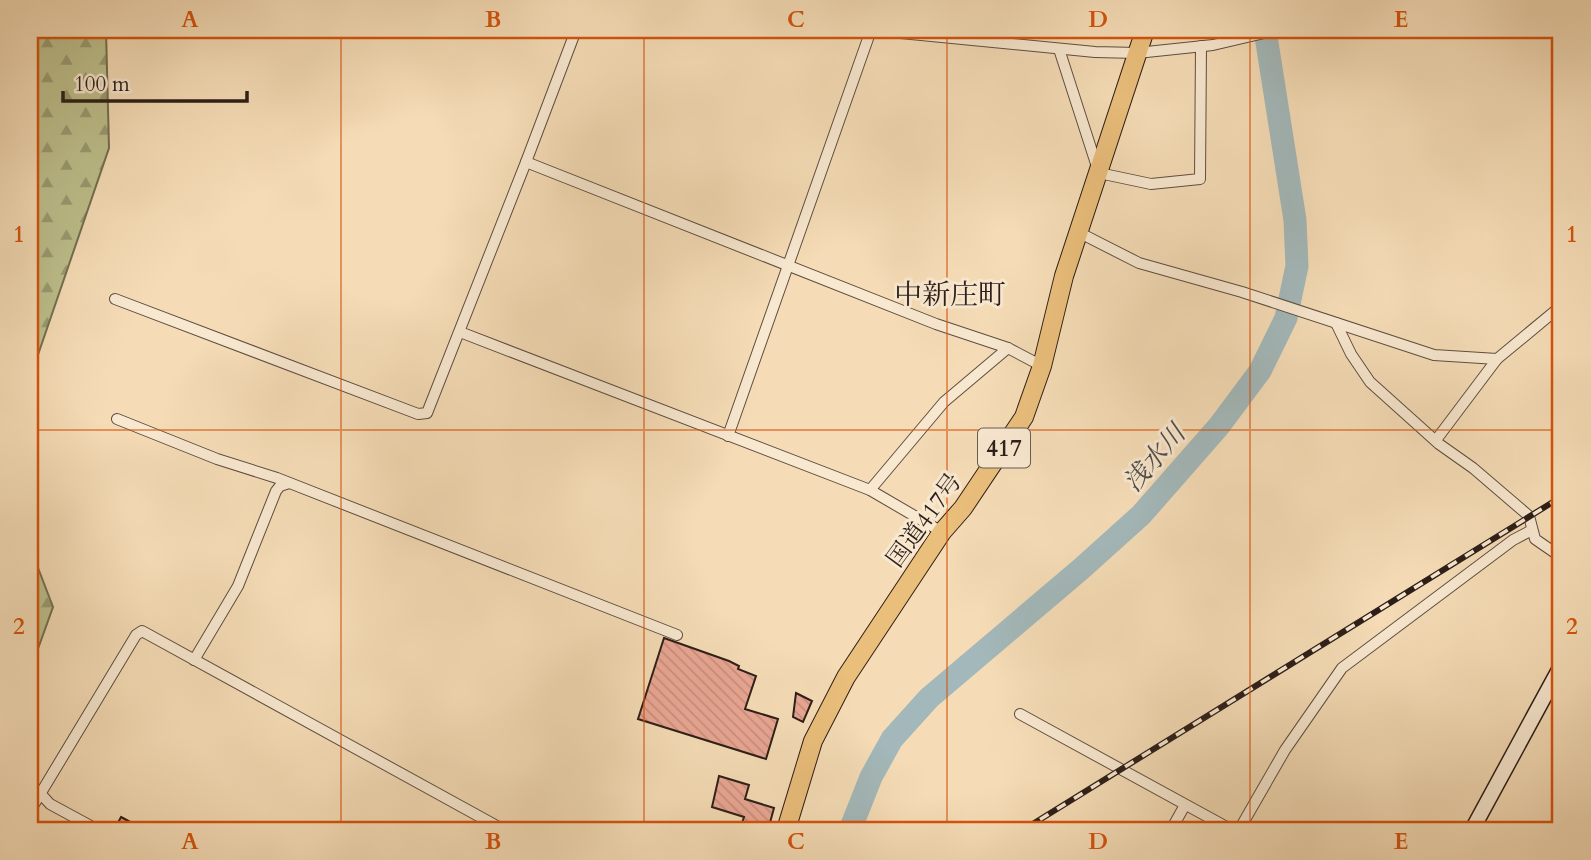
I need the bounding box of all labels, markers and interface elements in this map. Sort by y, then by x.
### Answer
text: A [181,4,199,35]
text: B [485,4,501,35]
text: C [787,4,805,35]
text: D [1088,4,1108,35]
text: E [1394,4,1408,35]
scale bar [63,60,247,104]
text: 100 m [74,70,130,99]
text: 1 [13,219,25,250]
text: 1 [1566,219,1578,250]
district label: 中新庄町 [894,276,1006,314]
water label: 浅水川 [1116,415,1195,499]
road number: 417 [978,428,1030,468]
street label: 国道417号 [879,467,970,574]
text: 2 [13,611,25,642]
text: 2 [1566,611,1578,642]
text: A [181,826,199,857]
text: B [485,826,501,857]
text: C [787,826,805,857]
text: D [1088,826,1108,857]
text: E [1394,826,1408,857]

